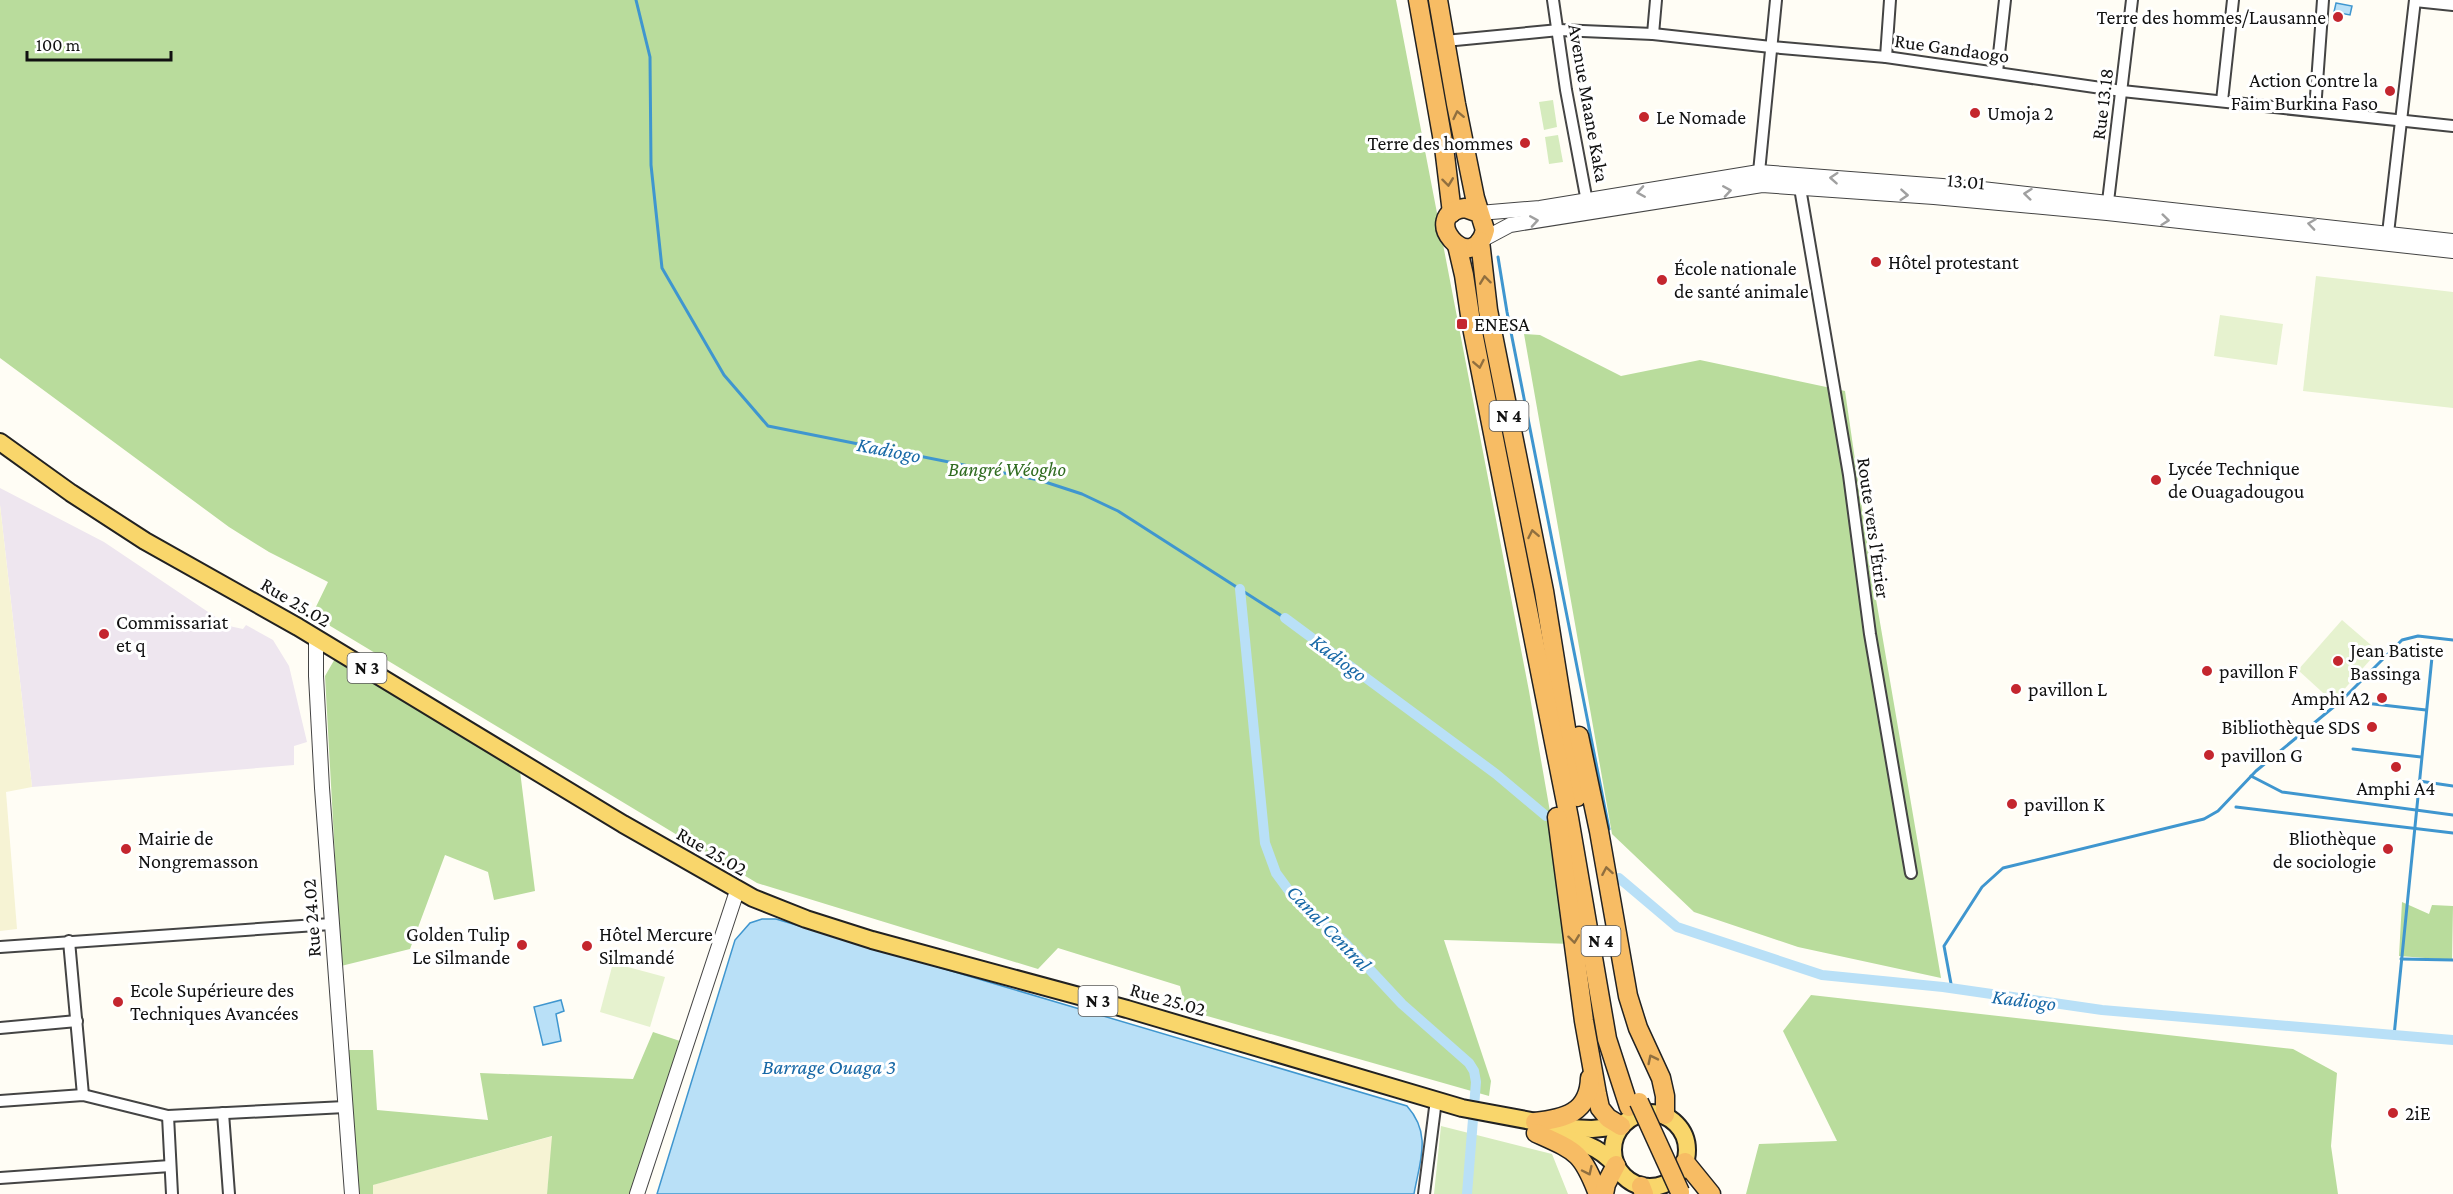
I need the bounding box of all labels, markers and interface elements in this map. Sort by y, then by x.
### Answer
place label: Terre des hommes/Lausanne [2097,6,2326,28]
marker: Terre des hommes/Lausanne [2331,10,2345,24]
street label: Avenue Maane Kaka [1564,22,1614,184]
scale bar [27,24,171,62]
street label: Rue Gandaogo [1893,29,2011,68]
text: 100 m [36,35,81,55]
street label: Rue 13.18 [2087,67,2117,141]
place label: Action Contre la Faim Burkina Faso [2231,69,2378,114]
marker: Action Contre la Faim Burkina Faso [2383,84,2397,98]
place label: Umoja 2 [1987,102,2053,125]
place label: Le Nomade [1656,106,1746,128]
marker: Umoja 2 [1968,106,1982,120]
one-way arrow [1452,110,1465,120]
marker: Le Nomade [1637,110,1651,124]
place label: Terre des hommes [1367,132,1513,154]
marker: Terre des hommes [1518,136,1532,150]
street label: 13.01 [1946,168,1986,194]
one-way arrow [1829,172,1838,185]
one-way arrow [1441,177,1454,186]
one-way arrow [1636,185,1646,198]
one-way arrow [1722,185,1732,197]
one-way arrow [2024,188,2033,201]
one-way arrow [1899,189,1908,202]
one-way arrow [2160,213,2169,226]
one-way arrow [1529,215,1539,228]
one-way arrow [2307,218,2316,231]
place label: Hôtel protestant [1888,251,2019,274]
marker: Hôtel protestant [1869,255,1883,269]
place label: École nationale de santé animale [1674,257,1809,302]
marker: École nationale de santé animale [1655,273,1669,287]
one-way arrow [1479,276,1491,285]
place label: ENESA [1474,313,1530,335]
marker: ENESA [1455,317,1469,331]
one-way arrow [1472,359,1485,369]
road number: N 4 [1490,401,1528,431]
water label: Kadiogo [855,432,923,468]
street label: Route vers l'Étrier [1853,456,1895,600]
place label: Lycée Technique de Ouagadougou [2168,457,2305,503]
park label: Bangré Wéogho [948,458,1066,481]
marker: Lycée Technique de Ouagadougou [2149,473,2163,487]
one-way arrow [1527,529,1540,539]
street label: Rue 25.02 [257,573,335,631]
place label: Commissariat et q [116,611,229,657]
marker: Commissariat et q [97,627,111,641]
water label: Kadiogo [1306,629,1372,687]
place label: Jean Batiste Bassinga [2348,639,2444,685]
road number: N 3 [348,653,386,683]
marker: Jean Batiste Bassinga [2331,654,2345,668]
place label: pavillon F [2219,660,2298,683]
marker: pavillon F [2200,664,2214,678]
place label: pavillon L [2028,678,2107,701]
marker: pavillon L [2009,682,2023,696]
place label: Amphi A2 [2291,687,2370,710]
marker: Amphi A2 [2375,691,2389,705]
place label: Bibliothèque SDS [2222,716,2360,739]
marker: Bibliothèque SDS [2365,720,2379,734]
place label: pavillon G [2221,744,2303,767]
marker: pavillon G [2202,748,2216,762]
marker: Amphi A4 [2389,760,2403,774]
place label: Amphi A4 [2356,777,2436,800]
place label: pavillon K [2024,793,2105,816]
marker: pavillon K [2005,797,2019,811]
street label: Rue 25.02 [673,822,751,880]
place label: Mairie de Nongremasson [138,827,259,873]
place label: Bliothèque de sociologie [2273,827,2376,873]
marker: Mairie de Nongremasson [119,842,133,856]
marker: Bliothèque de sociologie [2381,842,2395,856]
one-way arrow [1601,866,1614,876]
street label: Rue 24.02 [297,878,325,958]
water label: Canal Central [1282,880,1377,977]
place label: Golden Tulip Le Silmande [406,923,510,968]
place label: Hôtel Mercure Silmandé [599,923,713,968]
road number: N 4 [1582,926,1620,956]
one-way arrow [1567,935,1579,944]
marker: Golden Tulip Le Silmande [515,938,529,952]
marker: Hôtel Mercure Silmandé [580,939,594,953]
street label: Rue 25.02 [1128,978,1208,1020]
place label: Ecole Supérieure des Techniques Avancées [130,979,299,1025]
water label: Kadiogo [1991,984,2057,1016]
road number: N 3 [1078,986,1118,1016]
marker: Ecole Supérieure des Techniques Avancées [111,995,125,1009]
water label: Barrage Ouaga 3 [762,1055,896,1079]
one-way arrow [1648,1055,1660,1066]
place label: 2iE [2405,1102,2431,1124]
marker: 2iE [2386,1106,2400,1120]
one-way arrow [1581,1165,1593,1176]

